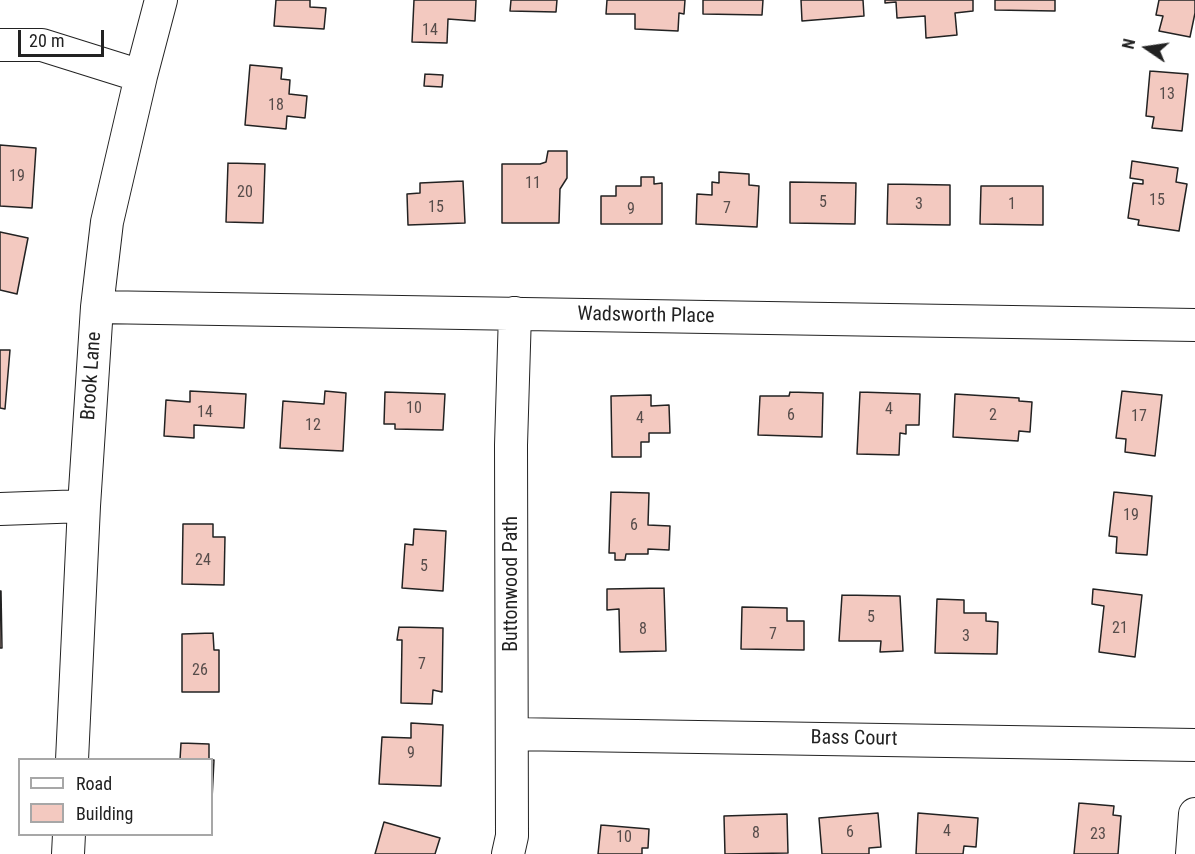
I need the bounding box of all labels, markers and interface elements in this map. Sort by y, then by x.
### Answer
scale bar [21,18,106,56]
north arrow [1117,18,1177,78]
house number: 14 [422,21,438,41]
text: 20 m [29,30,64,51]
text: N [1119,37,1139,51]
house number: 13 [1159,85,1175,105]
house number: 18 [268,96,284,116]
house number: 19 [9,167,25,187]
house number: 11 [525,174,541,194]
house number: 20 [237,183,253,203]
house number: 15 [1149,191,1165,211]
house number: 5 [819,193,827,213]
house number: 3 [915,195,923,215]
house number: 1 [1008,195,1016,215]
house number: 15 [428,198,444,218]
house number: 7 [723,199,731,219]
house number: 9 [627,200,635,220]
street label: Wadsworth Place [577,303,715,329]
street label: Brook Lane [77,331,107,421]
house number: 10 [406,399,422,419]
house number: 4 [885,400,893,420]
house number: 14 [197,403,213,423]
house number: 6 [787,406,795,426]
house number: 2 [989,406,997,426]
house number: 17 [1131,407,1147,427]
house number: 4 [636,409,644,429]
house number: 12 [305,416,321,436]
house number: 19 [1123,506,1139,526]
street label: Buttonwood Path [500,516,524,652]
house number: 6 [630,516,638,536]
house number: 24 [195,551,211,571]
house number: 5 [420,557,428,577]
house number: 5 [867,608,875,628]
house number: 21 [1112,619,1128,639]
house number: 8 [639,620,647,640]
house number: 7 [769,625,777,645]
house number: 3 [962,627,970,647]
house number: 7 [418,655,426,675]
house number: 26 [192,661,208,681]
street label: Bass Court [810,726,898,752]
house number: 9 [407,744,415,764]
legend [18,758,213,836]
text: Road [76,773,112,794]
text: Building [76,803,133,824]
house number: 4 [943,822,951,842]
house number: 6 [846,823,854,843]
house number: 8 [752,824,760,844]
house number: 23 [1090,825,1106,845]
house number: 10 [616,828,632,848]

